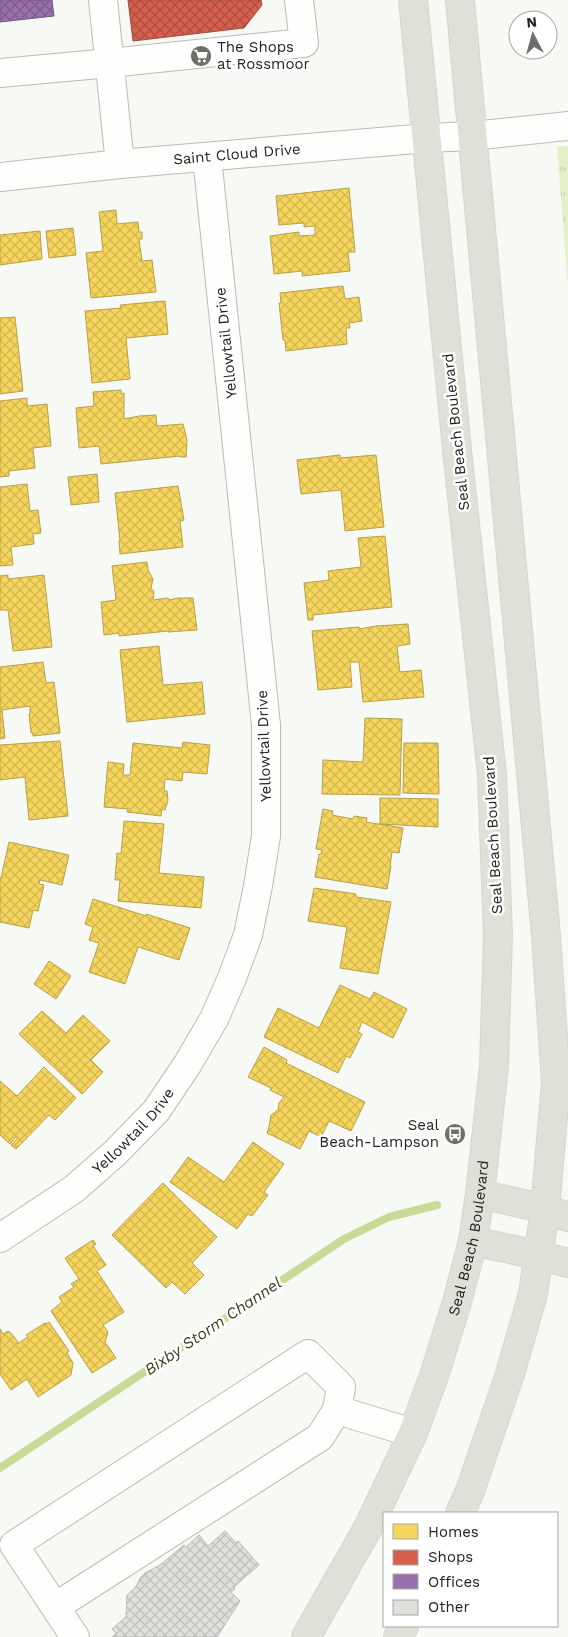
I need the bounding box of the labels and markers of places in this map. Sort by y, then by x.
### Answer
place label: The Shops at Rossmoor [217,38,310,73]
supermarket icon: The Shops at Rossmoor [189,44,213,68]
place label: Seal Beach-Lampson [319,1116,439,1151]
bus stop icon: Seal Beach-Lampson [443,1122,467,1146]

